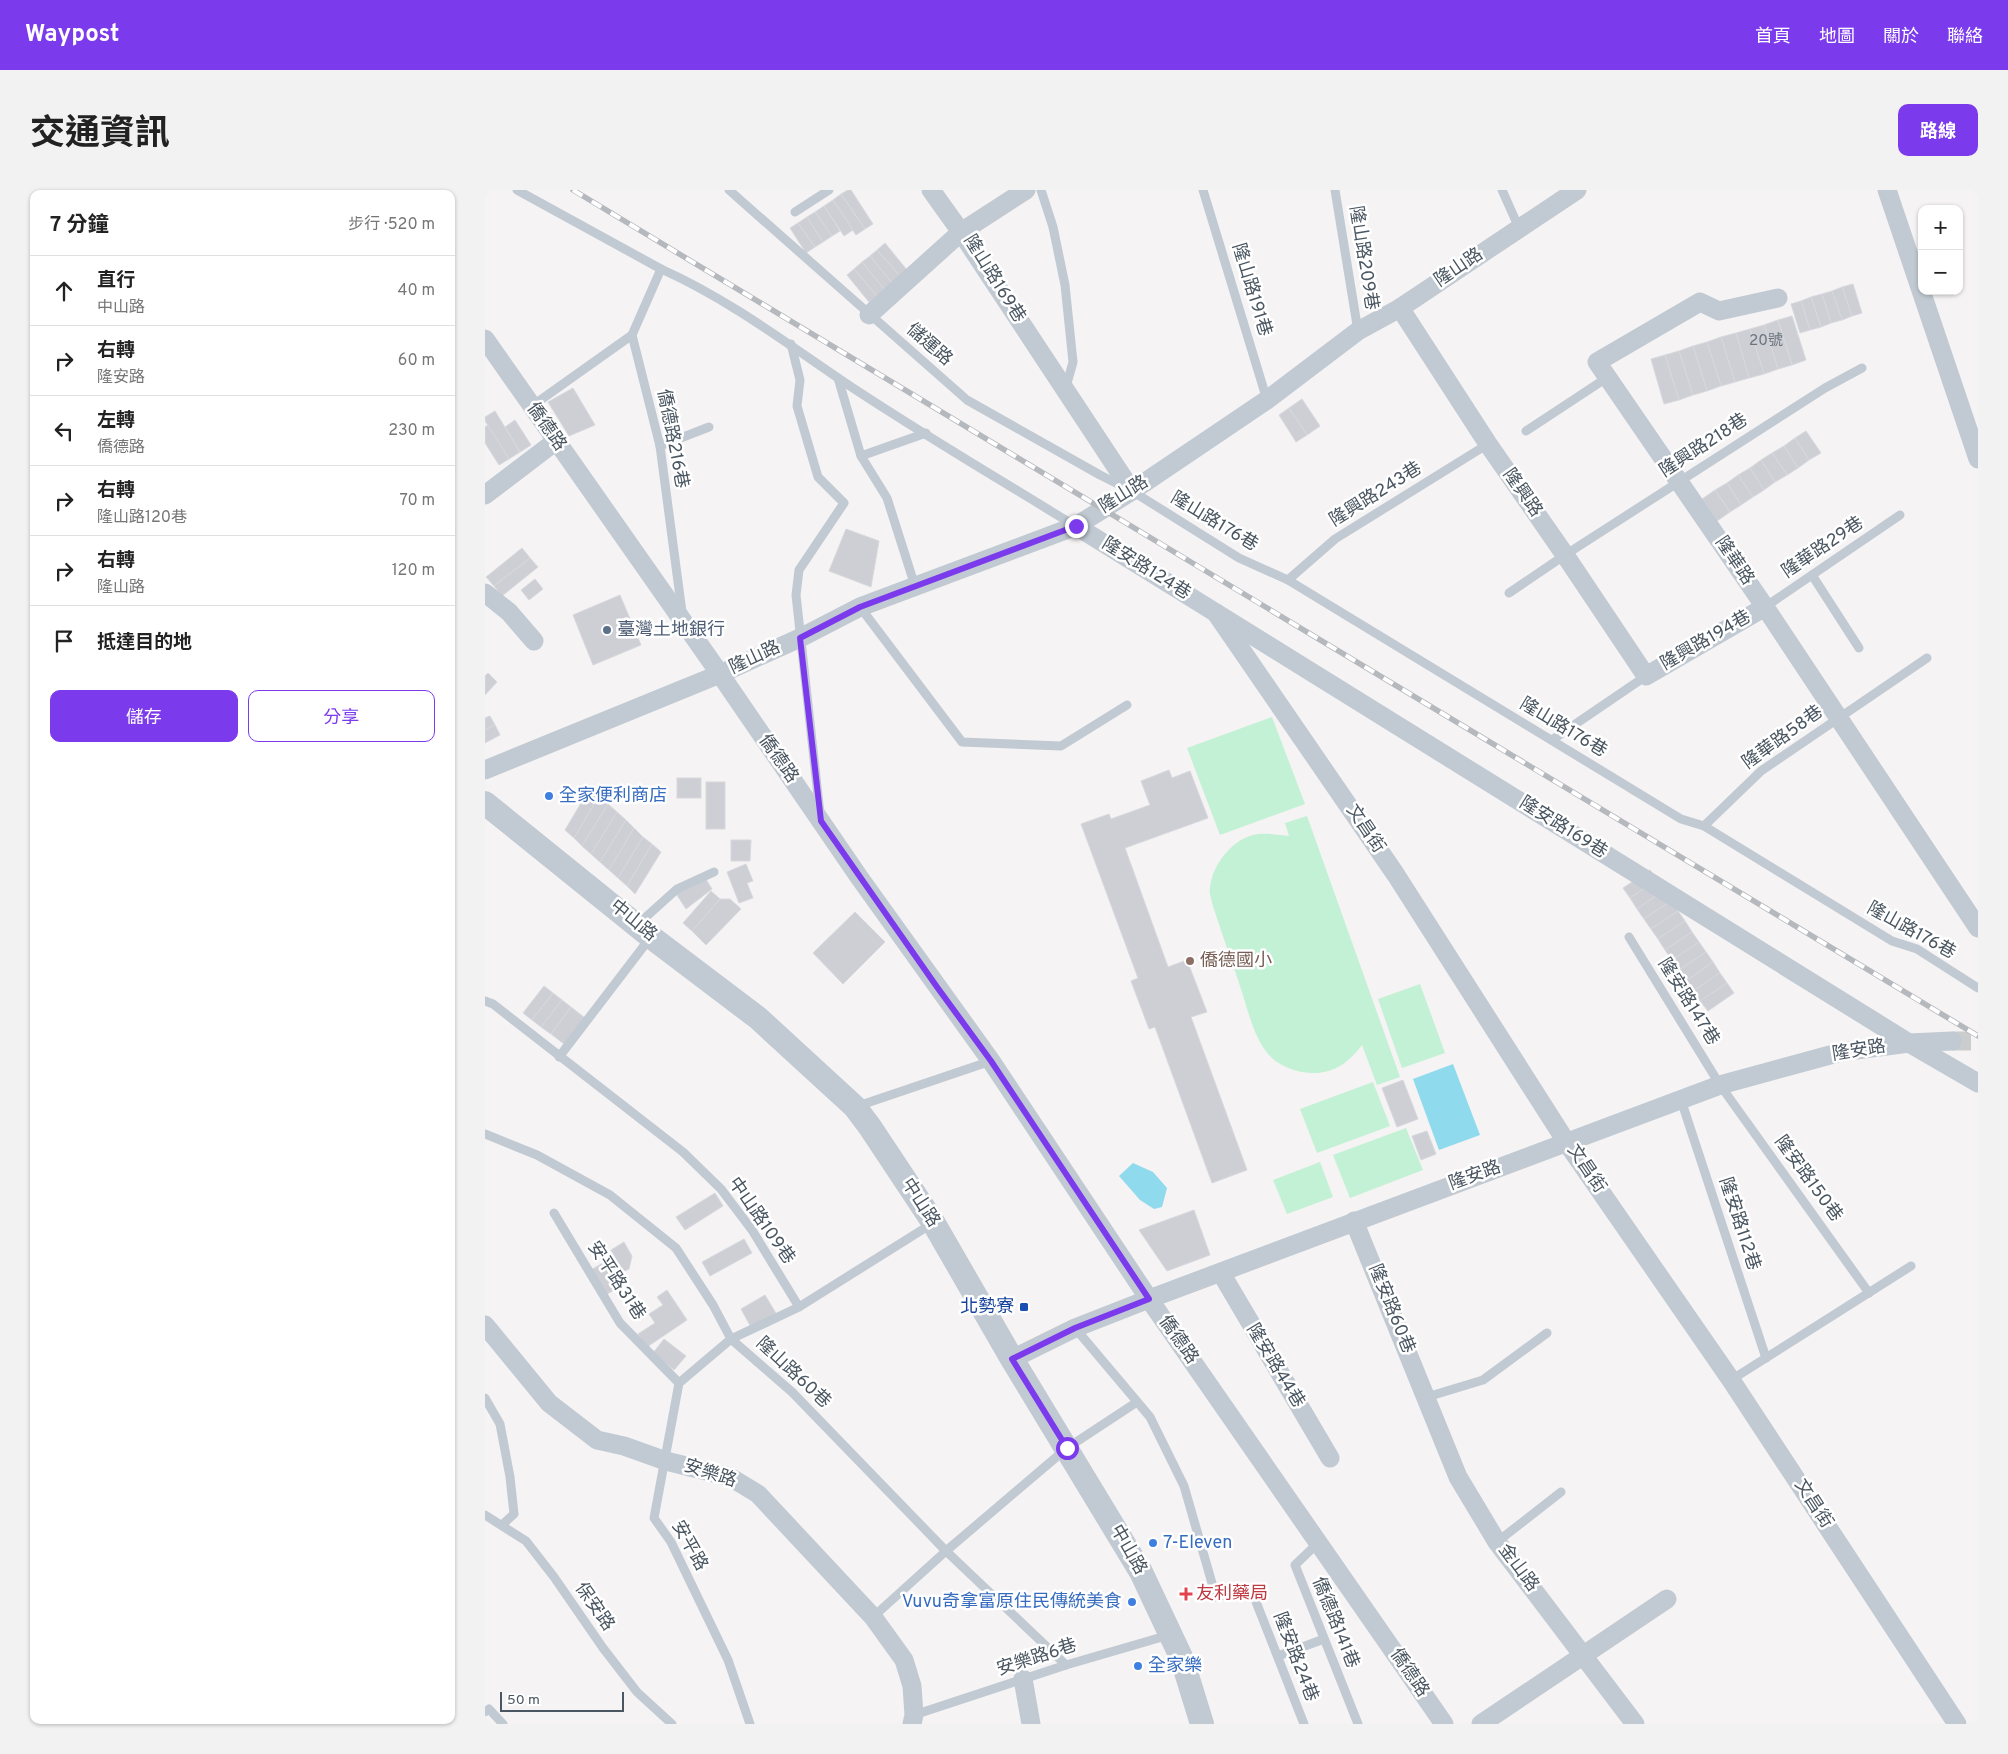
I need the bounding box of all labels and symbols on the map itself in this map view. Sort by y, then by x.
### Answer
street label: 隆山路209巷 [1343,204,1383,312]
street label: 隆山路169巷 [958,231,1030,327]
street label: 隆山路191巷 [1226,241,1276,339]
street label: 隆山路 [1430,243,1488,293]
street label: 儲運路 [901,319,957,371]
house number: 20號 [1749,332,1783,351]
street label: 僑德路216巷 [651,387,693,491]
street label: 僑德路 [521,398,571,456]
street label: 隆興路218巷 [1655,409,1753,483]
street label: 隆興路243巷 [1325,457,1427,533]
street label: 隆興路 [1497,464,1547,522]
street label: 隆山路 [1095,471,1153,519]
street label: 隆山路176巷 [1166,487,1262,557]
street label: 隆華路29巷 [1778,512,1868,584]
route end [1065,515,1088,538]
street label: 隆華路 [1709,532,1759,590]
street label: 隆安路124巷 [1097,533,1195,605]
street label: 隆興路194巷 [1657,606,1755,676]
place label: 臺灣土地銀行 [617,619,725,642]
marker: 臺灣土地銀行 [601,624,613,636]
street label: 隆山路 [726,636,784,680]
street label: 隆山路176巷 [1515,693,1611,763]
street label: 隆華路58巷 [1738,701,1828,775]
street label: 僑德路 [753,730,803,788]
place label: 全家便利商店 [559,785,667,808]
marker: 全家便利商店 [543,790,555,802]
street label: 隆安路169巷 [1515,792,1611,864]
street label: 文昌街 [1340,800,1390,858]
street label: 中山路 [605,895,661,947]
street label: 隆山路176巷 [1863,897,1959,965]
place label: 僑德國小 [1200,950,1272,973]
street label: 隆安路147巷 [1652,954,1724,1050]
marker: 僑德國小 [1184,955,1196,967]
street label: 隆安路 [1831,1035,1887,1067]
street label: 隆安路150巷 [1769,1131,1847,1227]
street label: 文昌街 [1561,1140,1611,1198]
street label: 隆安路 [1446,1156,1504,1196]
street label: 中山路109巷 [723,1173,799,1269]
street label: 中山路 [896,1174,944,1232]
street label: 隆安路112巷 [1713,1175,1765,1273]
street label: 安平路31巷 [582,1237,650,1325]
street label: 隆安路60巷 [1363,1261,1419,1357]
place label: 北勢寮 [960,1296,1014,1319]
marker: 北勢寮 [1018,1301,1030,1313]
street label: 僑德路 [1153,1311,1203,1369]
street label: 隆安路44巷 [1241,1320,1309,1412]
street label: 隆山路60巷 [751,1332,835,1414]
route start [1056,1437,1079,1460]
street label: 安樂路 [681,1455,739,1493]
street label: 文昌街 [1789,1475,1837,1533]
street label: 安平路 [666,1517,712,1575]
street label: 中山路 [1105,1521,1151,1579]
place label: 7-Eleven [1163,1532,1232,1555]
marker: 7-Eleven [1147,1537,1159,1549]
street label: 金山路 [1493,1540,1543,1596]
street label: 僑德路141巷 [1306,1574,1364,1672]
street label: 保安路 [569,1578,619,1636]
place label: 友利藥局 [1196,1583,1268,1606]
marker: 友利藥局 [1180,1588,1192,1600]
place label: Vuvu奇拿富原住民傳統美食 [902,1591,1122,1614]
marker: Vuvu奇拿富原住民傳統美食 [1126,1596,1138,1608]
street label: 隆安路24巷 [1267,1609,1323,1705]
street label: 安樂路6巷 [994,1634,1080,1682]
street label: 僑德路 [1384,1644,1434,1702]
place label: 全家樂 [1148,1655,1202,1678]
marker: 全家樂 [1132,1660,1144,1672]
scale bar [500,1689,624,1712]

